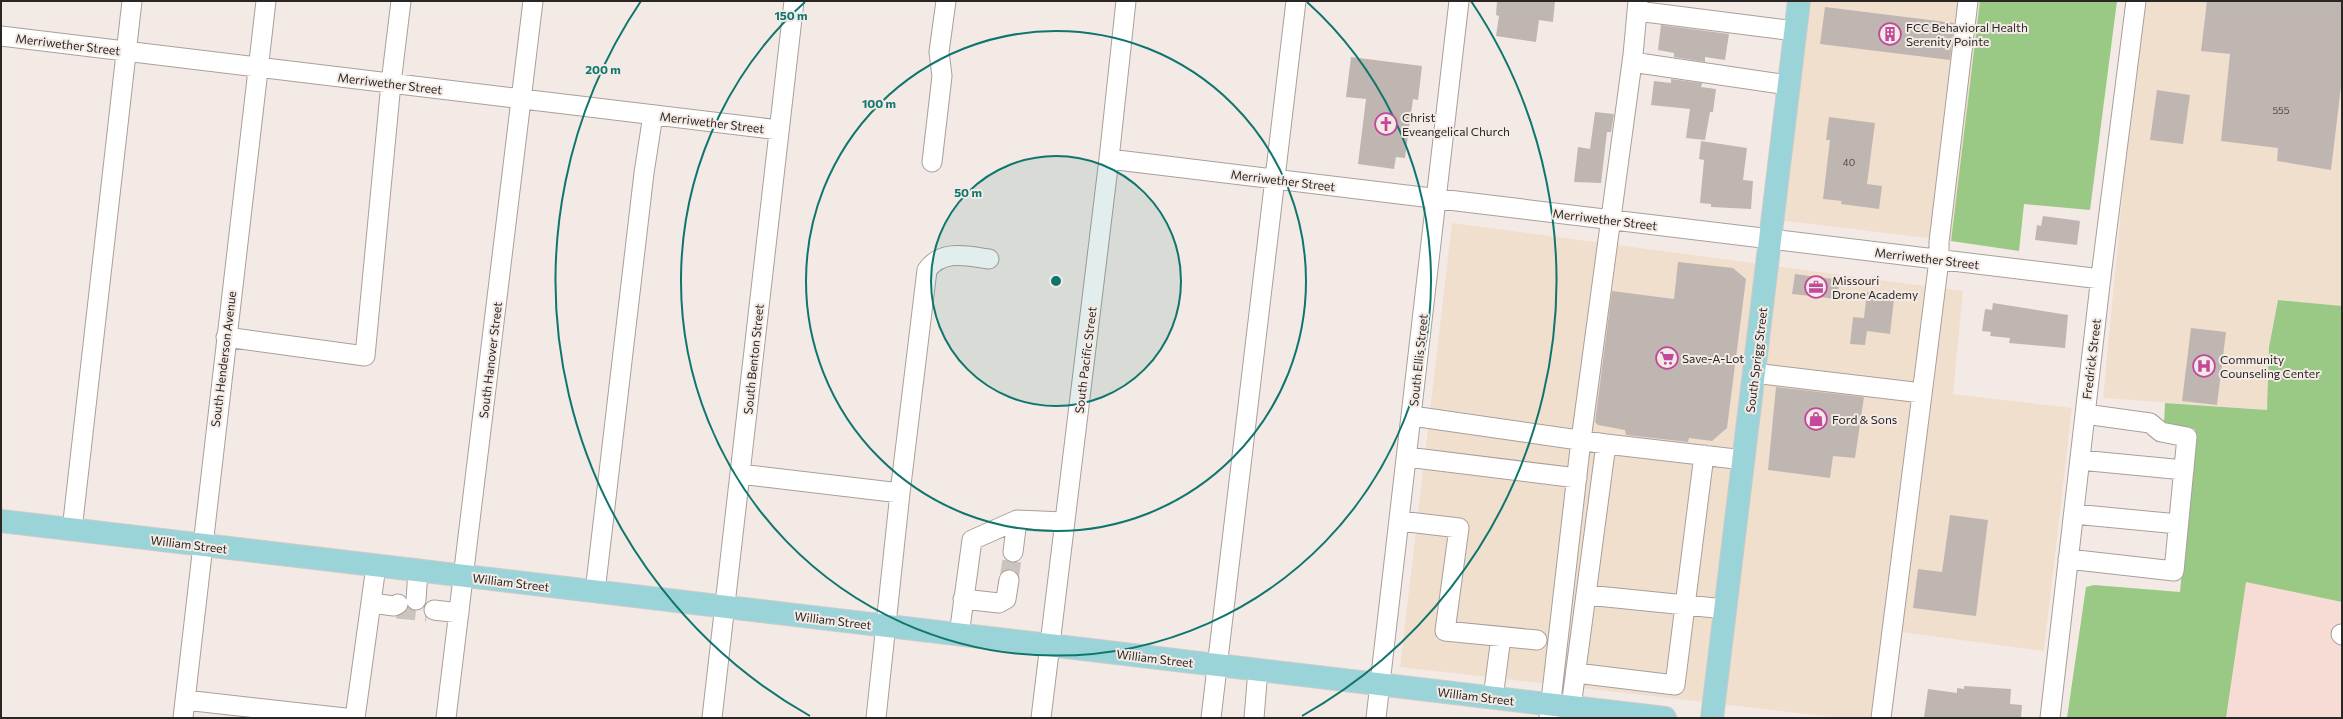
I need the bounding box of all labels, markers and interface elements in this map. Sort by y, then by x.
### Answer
text: 150 m [774,8,808,22]
place label: FCC Behavioral Health Serenity Pointe [1906,20,2028,48]
building icon: FCC Behavioral Health Serenity Pointe [1877,21,1903,47]
street label: Merriwether Street [15,31,121,57]
text: 200 m [585,62,621,76]
street label: Merriwether Street [337,70,443,96]
text: 100 m [862,96,896,110]
house number: 555 [2272,104,2290,116]
street label: Merriwether Street [659,109,765,135]
place label: Christ Eveangelical Church [1402,110,1510,138]
church icon: Christ Eveangelical Church [1373,111,1399,137]
house number: 40 [1843,156,1855,168]
street label: Merriwether Street [1230,167,1336,193]
text: 50 m [954,185,982,199]
street label: Merriwether Street [1552,206,1658,232]
street label: Merriwether Street [1874,245,1980,271]
place label: Missouri Drone Academy [1832,273,1918,301]
centre of rings [1049,274,1063,288]
office icon: Missouri Drone Academy [1803,274,1829,300]
street label: South Henderson Avenue [208,290,238,428]
street label: South Hanover Street [476,301,504,419]
street label: South Benton Street [740,303,766,415]
street label: South Pacific Street [1071,306,1099,414]
street label: South Sprigg Street [1743,306,1769,414]
street label: South Ellis Street [1406,313,1430,407]
street label: Fredrick Street [2079,318,2103,400]
supermarket icon: Save-A-Lot [1654,345,1680,371]
place label: Save-A-Lot [1682,351,1744,365]
place label: Community Counseling Center [2220,352,2320,380]
hospital icon: Community Counseling Center [2191,353,2217,379]
shop icon: Ford & Sons [1803,406,1829,432]
place label: Ford & Sons [1832,412,1897,426]
street label: William Street [150,532,228,556]
street label: William Street [472,570,550,594]
street label: William Street [794,608,872,632]
street label: William Street [1116,646,1194,670]
street label: William Street [1437,684,1515,708]

